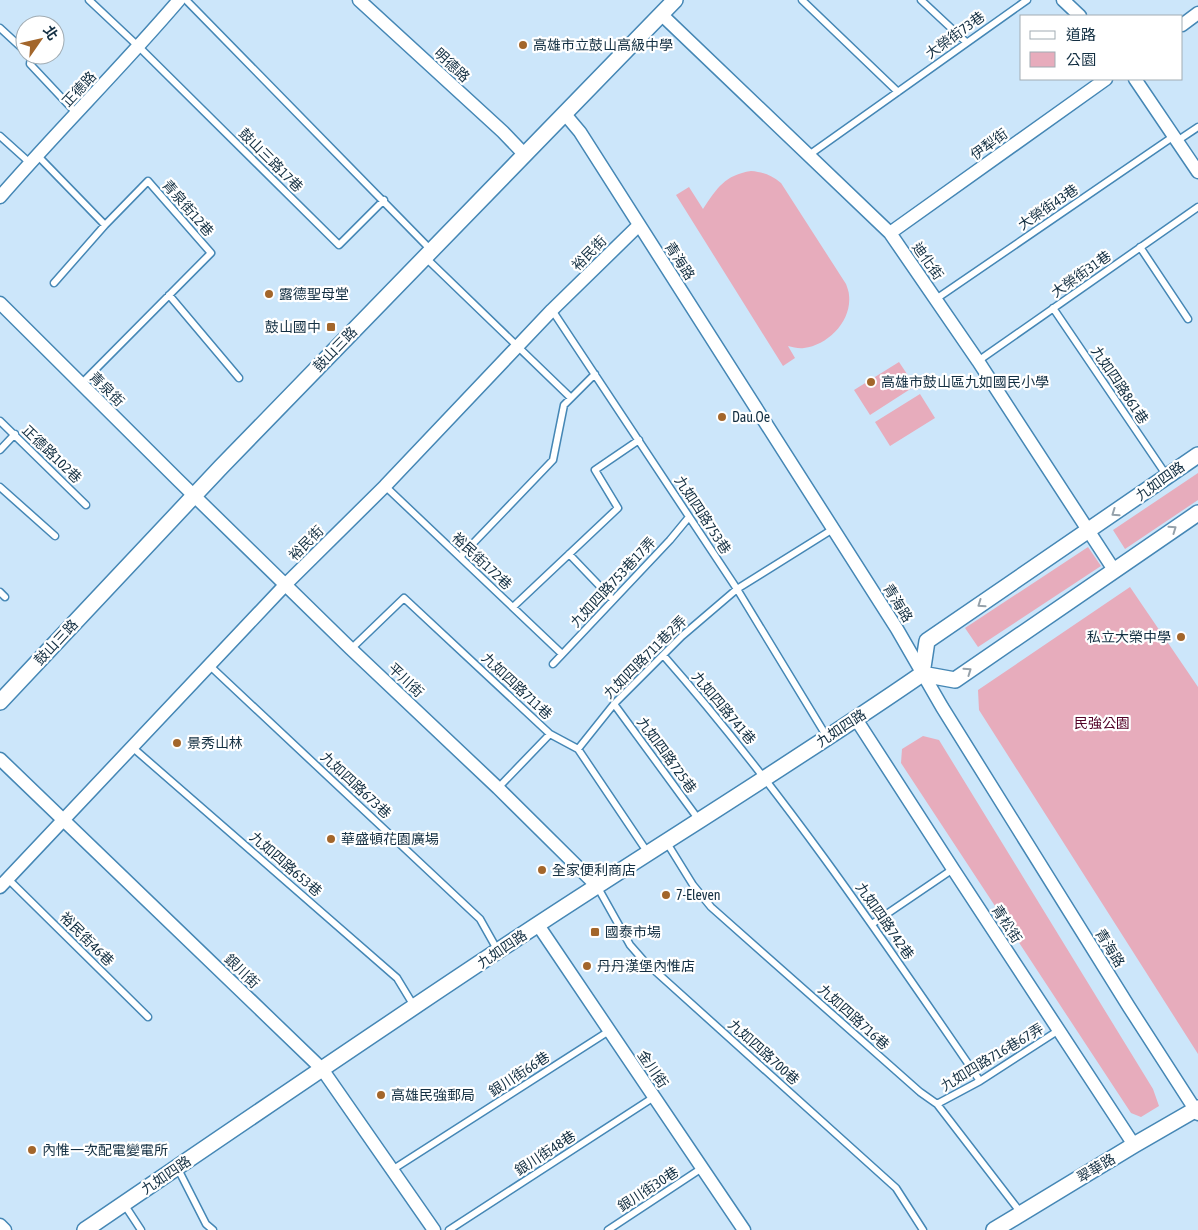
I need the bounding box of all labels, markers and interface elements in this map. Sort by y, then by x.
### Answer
street label: 大榮街73巷 [922,8,988,62]
north arrow [15,15,65,65]
legend [1020,15,1183,80]
text: 北 [40,22,61,43]
text: 道路 [1066,26,1096,43]
place label: 高雄市立鼓山高級中學 [533,37,673,53]
marker: 高雄市立鼓山高級中學 [517,39,529,51]
street label: 明德路 [431,45,473,85]
text: 公園 [1066,51,1096,68]
street label: 正德路 [59,68,99,110]
street label: 鼓山三路17巷 [236,125,306,195]
street label: 伊犁街 [967,125,1011,163]
street label: 青泉街12巷 [159,177,217,239]
street label: 大榮街43巷 [1015,181,1081,233]
street label: 裕民街 [568,232,610,274]
street label: 青海路 [662,239,698,283]
street label: 迪化街 [909,239,947,283]
street label: 大榮街31巷 [1048,248,1114,300]
place label: 露德聖母堂 [279,286,349,302]
marker: 露德聖母堂 [263,288,275,300]
place label: 鼓山國中 [265,319,321,335]
marker: 鼓山國中 [325,321,337,333]
street label: 鼓山三路 [310,323,360,375]
street label: 九如四路861巷 [1088,343,1152,427]
street label: 青泉街 [86,368,128,410]
place label: 高雄市鼓山區九如國民小學 [881,374,1049,390]
marker: 高雄市鼓山區九如國民小學 [865,376,877,388]
place label: Dau.Oe [732,409,770,425]
marker: Dau.Oe [716,411,728,423]
street label: 正德路102巷 [19,422,85,486]
street label: 九如四路 [1132,458,1188,504]
street label: 九如四路753巷 [672,473,734,557]
one-way arrow [1111,507,1121,516]
street label: 裕民街 [285,522,327,564]
one-way arrow [1168,526,1177,535]
street label: 裕民街172巷 [449,529,515,593]
street label: 九如四路753巷17弄 [567,534,659,630]
street label: 青海路 [880,581,916,625]
one-way arrow [977,598,986,607]
street label: 九如四路711巷2弄 [600,612,690,702]
street label: 鼓山三路 [31,616,81,668]
place label: 私立大榮中學 [1087,629,1171,645]
marker: 私立大榮中學 [1175,631,1187,643]
street label: 九如四路711巷 [479,650,555,722]
street label: 平川街 [385,660,427,700]
street label: 九如四路741巷 [689,668,759,748]
one-way arrow [962,668,971,677]
street label: 九如四路 [813,706,869,750]
street label: 九如四路725巷 [634,714,700,796]
park label: 民強公園 [1074,715,1130,731]
place label: 景秀山林 [187,735,243,751]
marker: 景秀山林 [171,737,183,749]
street label: 九如四路673巷 [318,749,394,821]
street label: 九如四路653巷 [247,829,325,899]
place label: 華盛頓花園廣場 [341,831,439,847]
marker: 華盛頓花園廣場 [325,833,337,845]
place label: 全家便利商店 [552,862,636,878]
marker: 全家便利商店 [536,864,548,876]
street label: 九如四路742巷 [853,880,917,962]
place label: 7-Eleven [676,887,721,903]
marker: 7-Eleven [660,889,672,901]
street label: 青松街 [989,902,1025,946]
street label: 裕民街46巷 [57,909,117,969]
place label: 國泰市場 [605,924,661,940]
marker: 國泰市場 [589,926,601,938]
street label: 青海路 [1092,926,1128,970]
street label: 九如四路 [474,927,530,971]
street label: 銀川街 [221,951,263,991]
place label: 丹丹漢堡內惟店 [597,958,695,974]
marker: 丹丹漢堡內惟店 [581,960,593,972]
street label: 九如四路716巷 [815,981,893,1053]
street label: 九如四路700巷 [725,1016,803,1088]
street label: 九如四路716巷67弄 [938,1020,1046,1094]
street label: 金川街 [635,1047,671,1091]
street label: 銀川街66巷 [486,1048,552,1100]
place label: 高雄民強郵局 [391,1087,475,1103]
marker: 高雄民強郵局 [375,1089,387,1101]
street label: 銀川街48巷 [512,1127,578,1179]
place label: 內惟一次配電變電所 [42,1142,168,1158]
marker: 內惟一次配電變電所 [26,1144,38,1156]
street label: 翠華路 [1074,1150,1118,1186]
street label: 九如四路 [138,1153,194,1197]
street label: 銀川街30巷 [615,1163,681,1215]

